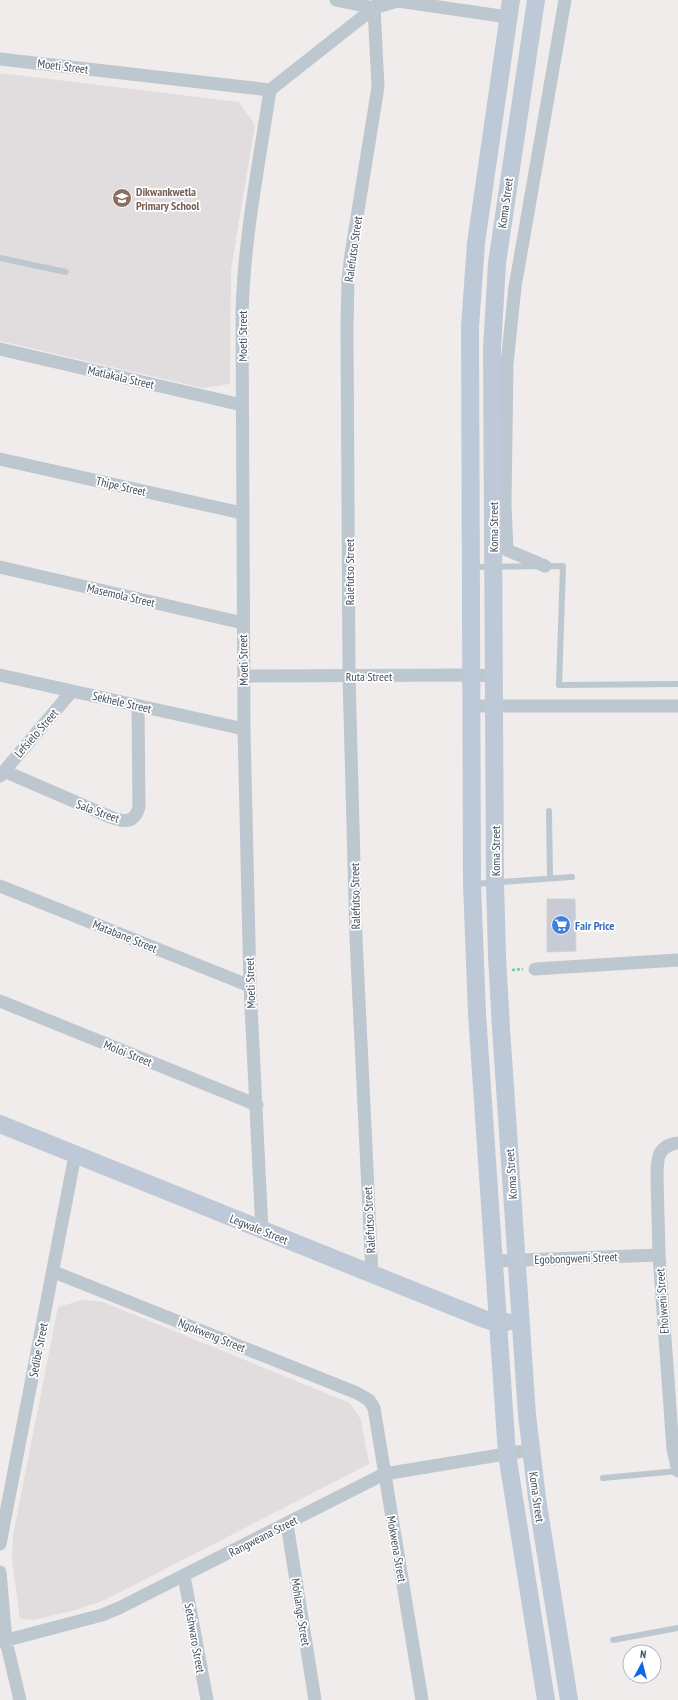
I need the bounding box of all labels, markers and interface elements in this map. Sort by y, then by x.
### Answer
street label: Moeti Street [37,55,90,77]
street label: Koma Street [494,176,516,229]
place label: Dikwankwetla Primary School [136,184,200,213]
school or university icon: Dikwankwetla Primary School [111,187,133,209]
street label: Ralefutso Street [341,214,365,283]
street label: Moeti Street [235,310,250,362]
street label: Matlakala Street [86,362,156,392]
street label: Thipe Street [95,473,148,499]
street label: Koma Street [486,501,501,552]
street label: Ralefutso Street [342,538,357,605]
street label: Masemola Street [85,580,157,610]
street label: Moeti Street [235,634,251,686]
street label: Ruta Street [346,669,393,684]
street label: Sekhele Street [91,688,154,716]
street label: Lefsielo Street [11,705,62,760]
street label: Sala Street [74,796,122,826]
street label: Koma Street [488,825,503,876]
street label: Ralefutso Street [347,862,363,929]
supermarket icon: Fair Price [550,914,572,936]
street label: Matabane Street [91,916,160,956]
place label: Fair Price [575,918,615,933]
street label: Moeti Street [242,957,258,1009]
street label: Moloi Street [102,1037,155,1070]
street label: Koma Street [502,1148,520,1200]
street label: Ralefutso Street [360,1186,378,1254]
street label: Legwale Street [228,1211,291,1248]
street label: Egobongweni Street [534,1249,619,1267]
street label: Eholweni Street [652,1267,672,1334]
street label: Ngokweng Street [176,1315,248,1356]
street label: Sedibe Street [25,1321,51,1379]
street label: Koma Street [526,1471,548,1524]
street label: Rangweana Street [226,1512,301,1560]
street label: Mokwena Street [384,1515,410,1584]
street label: Mohlange Street [288,1577,314,1648]
street label: Setshwaro Street [181,1602,209,1675]
north arrow [622,1644,662,1684]
text: N [639,1647,647,1661]

